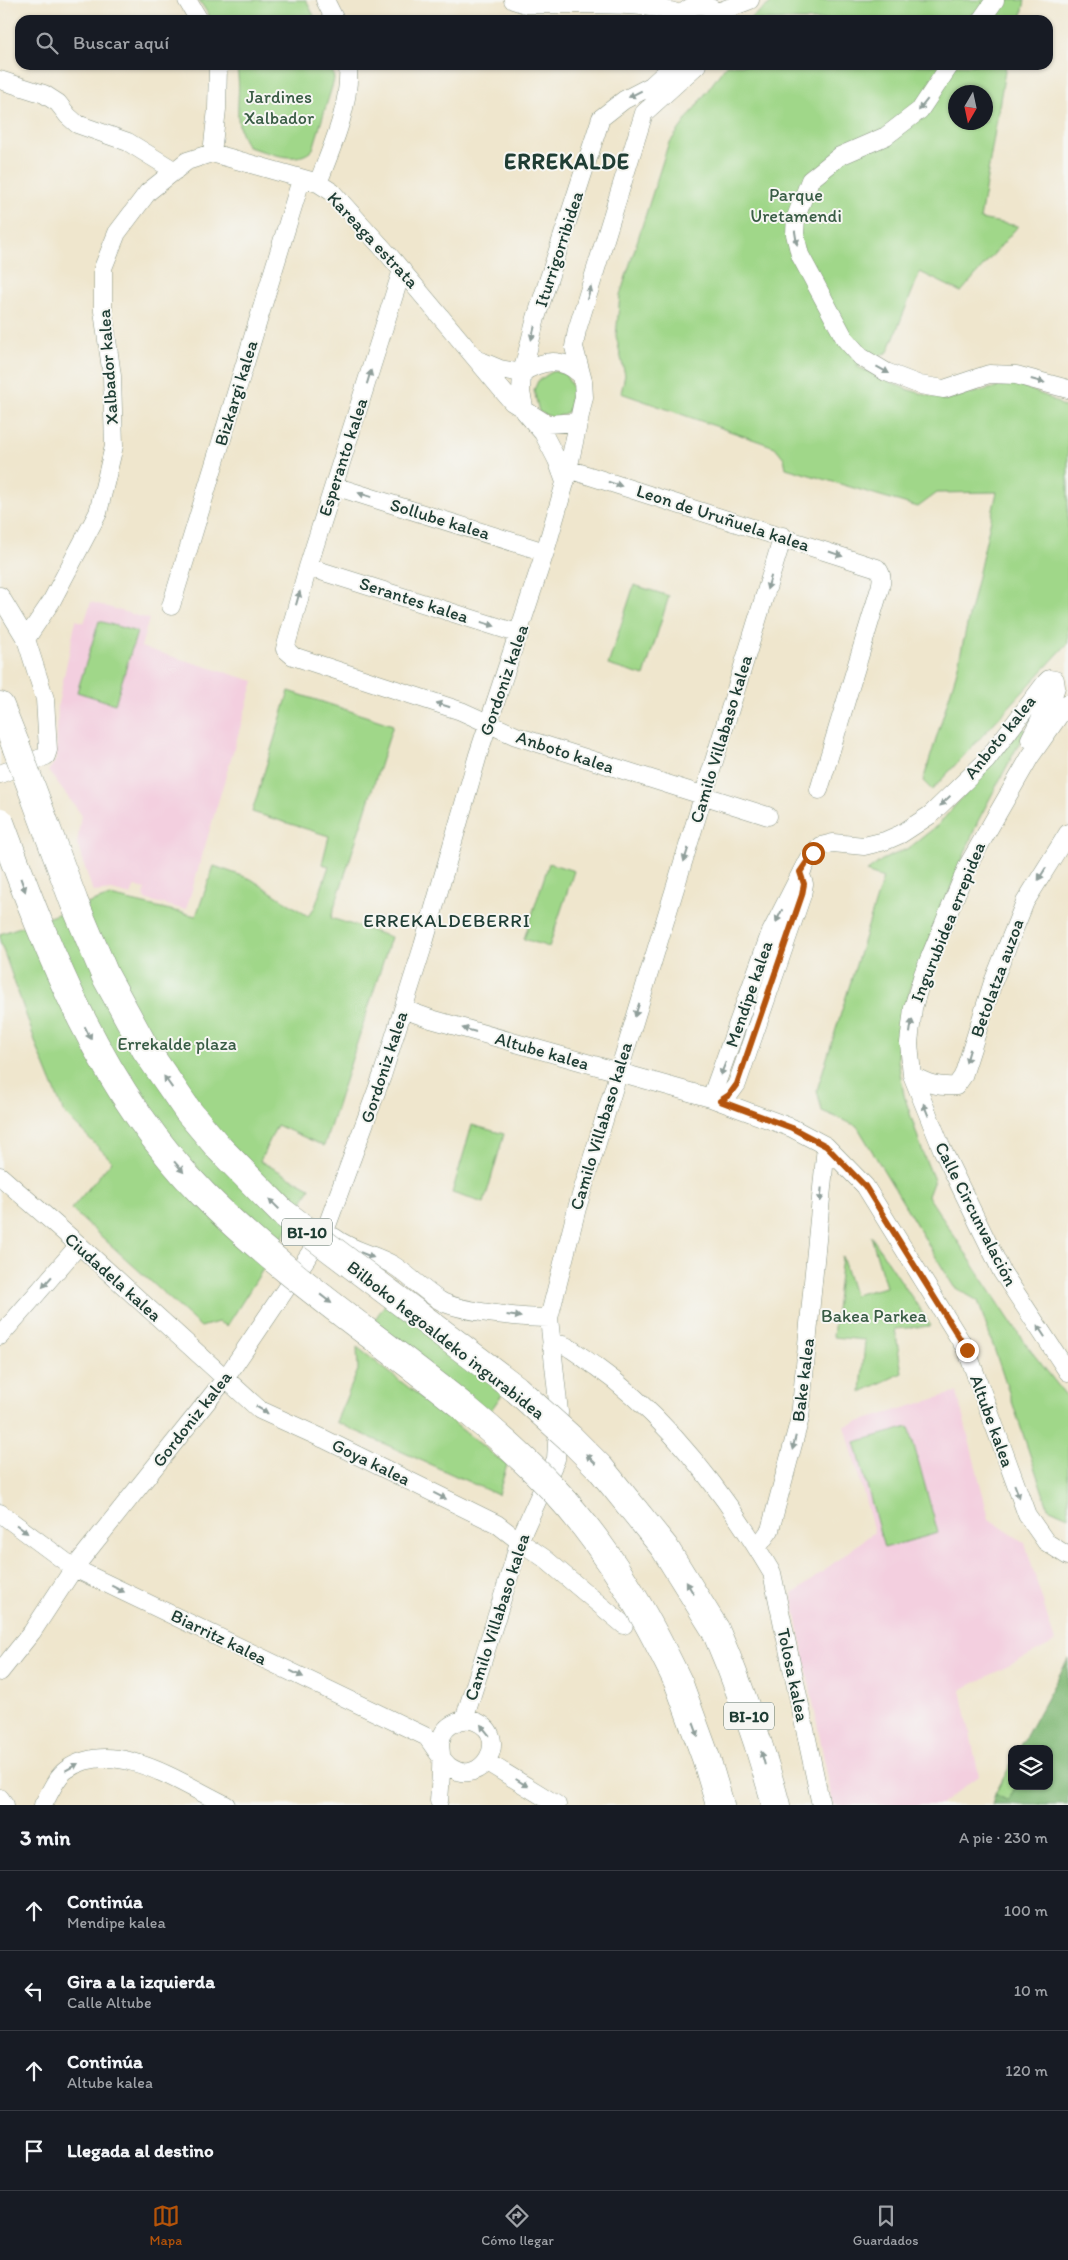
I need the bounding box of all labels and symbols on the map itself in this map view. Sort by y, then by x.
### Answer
north arrow [948,85,993,130]
park label: Jardines Xalbador [244,86,315,129]
one-way arrow [628,90,643,98]
one-way arrow [917,98,928,111]
district label: ERREKALDE [504,148,630,175]
park label: Parque Uretamendi [750,184,842,227]
street label: Kareaga estrata [323,187,424,293]
street label: Iturrigorribidea [530,188,588,310]
one-way arrow [793,230,801,246]
one-way arrow [586,285,594,300]
street label: Xalbador kalea [93,308,123,426]
one-way arrow [528,325,536,340]
street label: Bizkargi kalea [210,337,263,448]
one-way arrow [876,365,889,374]
one-way arrow [365,369,373,384]
one-way arrow [1031,377,1046,385]
street label: Esperanto kalea [314,394,373,519]
one-way arrow [608,480,623,488]
street label: Leon de Uruñuela kalea [634,480,813,557]
one-way arrow [358,491,373,499]
street label: Sollube kalea [387,493,493,545]
one-way arrow [829,551,844,558]
street label: Serantes kalea [357,572,472,628]
one-way arrow [765,576,773,591]
one-way arrow [295,591,303,606]
street label: Gordoniz kalea [475,621,534,739]
one-way arrow [480,621,495,628]
street label: Camilo Villabaso kalea [685,652,757,826]
street label: Anboto kalea [960,691,1041,783]
one-way arrow [436,701,451,708]
street label: Anboto kalea [513,726,617,778]
one-way arrow [939,795,951,807]
street label: Ingurubidea errepidea [906,838,990,1005]
route start [802,842,825,865]
one-way arrow [681,848,689,863]
one-way arrow [1038,867,1047,881]
one-way arrow [20,877,27,892]
district label: ERREKALDEBERRI [363,909,531,932]
one-way arrow [774,909,782,923]
street label: Betolatza auzoa [965,916,1029,1040]
street label: Mendipe kalea [721,937,778,1050]
one-way arrow [632,1003,640,1018]
street label: Gordoniz kalea [356,1008,413,1126]
one-way arrow [907,1018,915,1034]
one-way arrow [84,1026,92,1041]
one-way arrow [462,1026,477,1034]
street label: Altube kalea [493,1027,592,1075]
park label: Errekalde plaza [117,1033,237,1055]
street label: Camilo Villabaso kalea [565,1039,637,1213]
one-way arrow [964,1049,972,1064]
one-way arrow [718,1062,726,1076]
one-way arrow [163,1075,173,1089]
one-way arrow [922,1102,930,1117]
street label: Calle Circunvalación [930,1138,1022,1290]
one-way arrow [174,1161,185,1174]
one-way arrow [817,1187,825,1203]
one-way arrow [268,1198,280,1210]
road number: BI-10 [282,1218,332,1246]
street label: Ciudadela kalea [60,1228,166,1326]
one-way arrow [360,1251,374,1259]
street label: Bilboko hegoaldeko ingurabidea [343,1256,549,1424]
one-way arrow [41,1276,53,1288]
one-way arrow [319,1294,332,1305]
park label: Bakea Parkea [821,1305,928,1327]
one-way arrow [506,1312,522,1320]
one-way arrow [1036,1325,1046,1338]
street label: Bake kalea [787,1337,819,1423]
route end [956,1339,979,1362]
street label: Gordoniz kalea [148,1366,237,1472]
street label: Altube kalea [965,1372,1019,1470]
one-way arrow [255,1406,270,1414]
street label: Goya kalea [328,1434,414,1490]
one-way arrow [790,1435,798,1450]
one-way arrow [585,1453,597,1465]
one-way arrow [1013,1484,1021,1499]
one-way arrow [433,1492,447,1500]
one-way arrow [15,1524,29,1534]
street label: Camilo Villabaso kalea [460,1530,535,1703]
one-way arrow [686,1581,695,1594]
one-way arrow [111,1585,126,1593]
street label: Biarritz kalea [167,1604,271,1670]
street label: Tolosa kalea [772,1626,814,1724]
one-way arrow [290,1670,304,1678]
road number: BI-10 [724,1702,774,1730]
one-way arrow [692,1723,700,1738]
one-way arrow [480,1724,491,1737]
one-way arrow [759,1750,767,1765]
one-way arrow [65,1763,79,1771]
one-way arrow [516,1779,529,1788]

